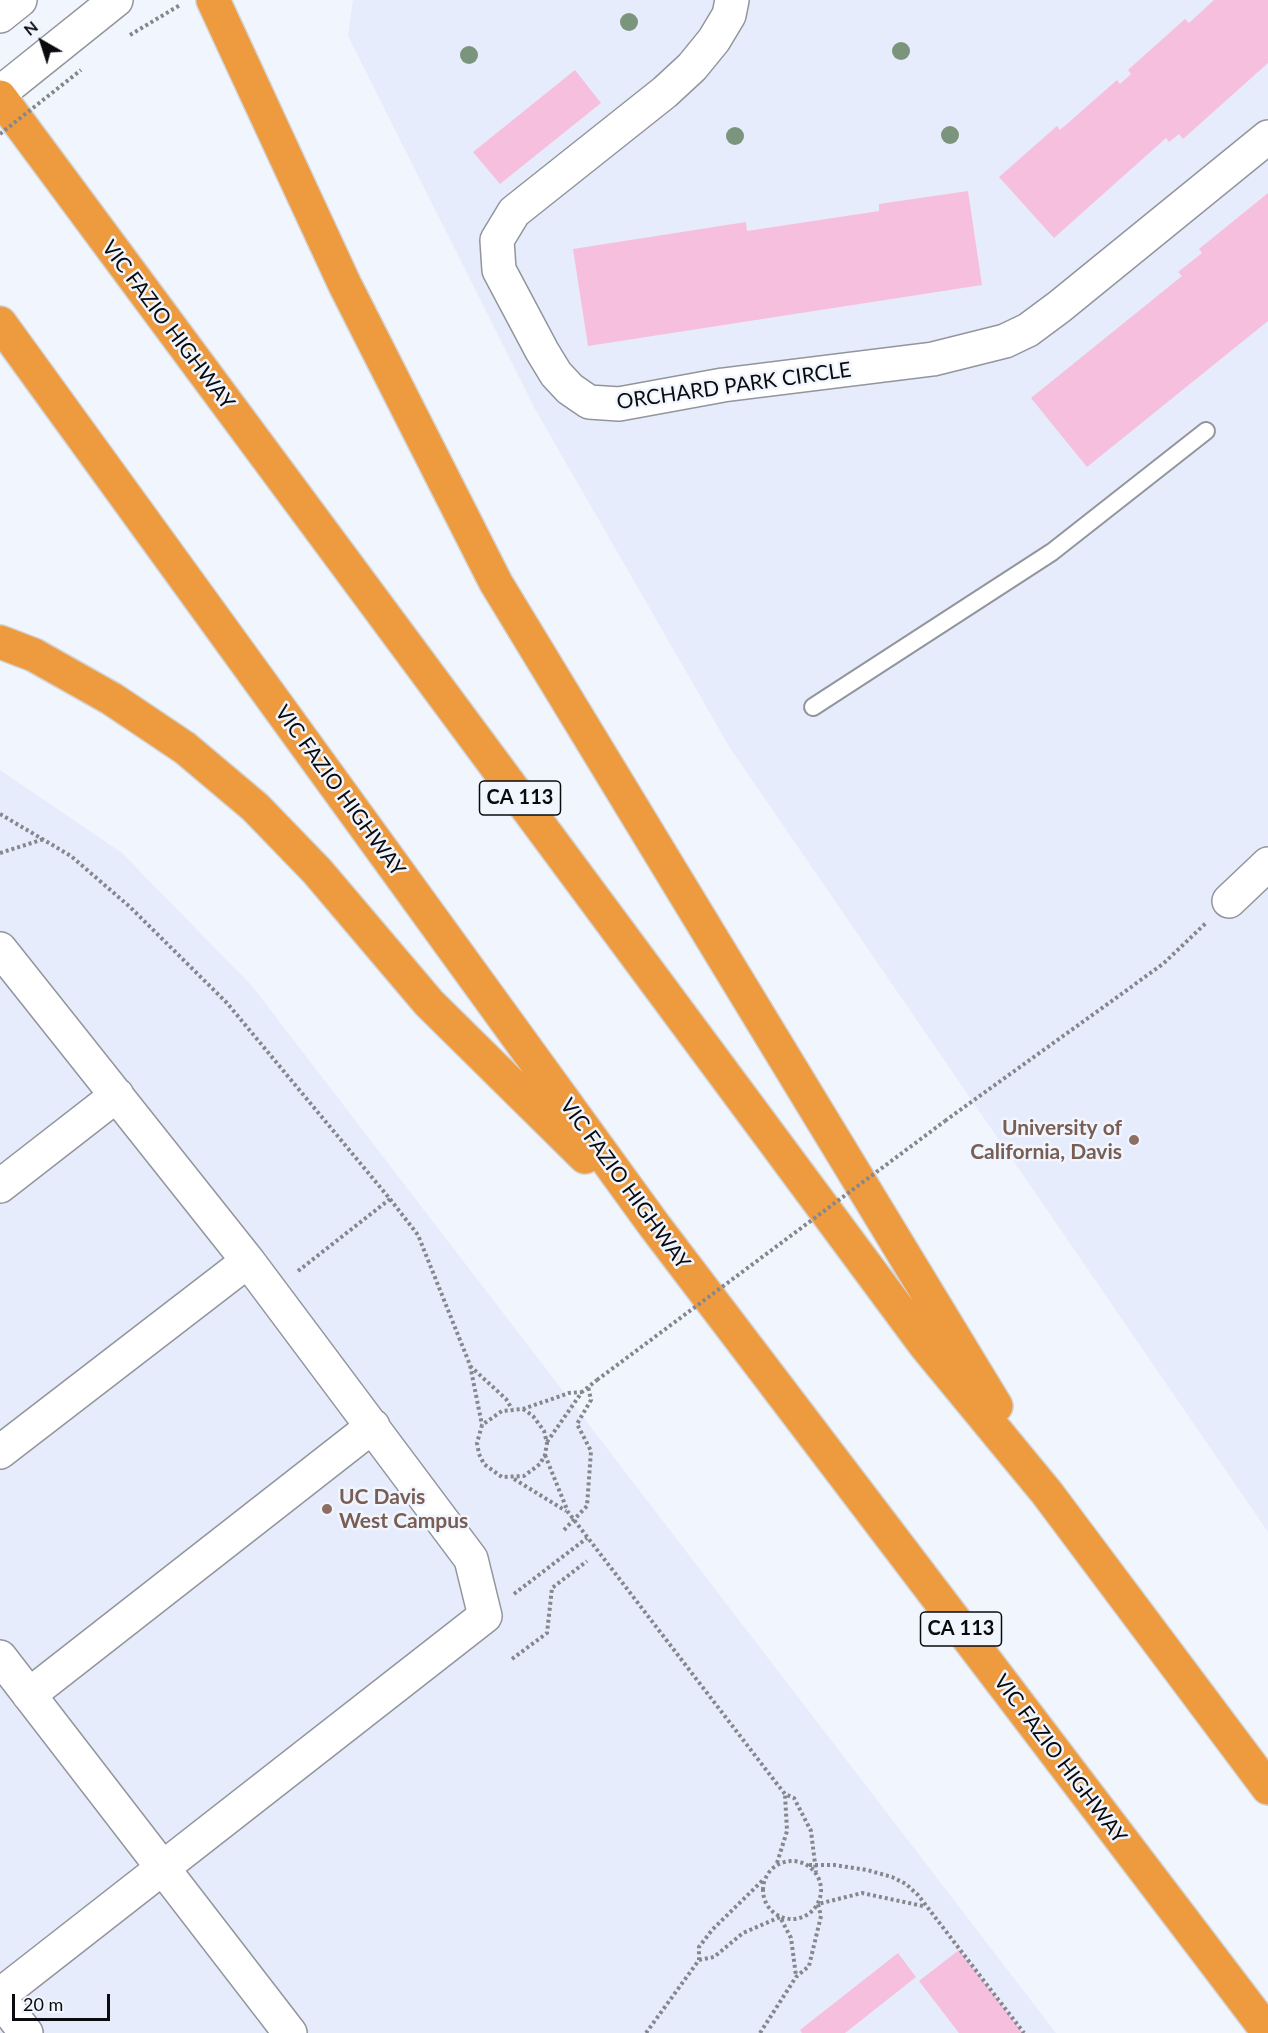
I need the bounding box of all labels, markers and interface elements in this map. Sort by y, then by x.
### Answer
north arrow [12,12,72,72]
text: N [20,16,41,39]
street label: VIC FAZIO HIGHWAY [96,236,240,414]
street label: ORCHARD PARK CIRCLE [615,357,853,415]
street label: VIC FAZIO HIGHWAY [270,701,410,881]
road number: CA 113 [480,781,560,815]
street label: VIC FAZIO HIGHWAY [555,1094,695,1274]
place label: University of California, Davis [970,1115,1122,1165]
marker: University of California, Davis [1127,1133,1141,1147]
place label: UC Davis West Campus [339,1484,468,1534]
marker: UC Davis West Campus [320,1502,334,1516]
road number: CA 113 [920,1612,1002,1646]
street label: VIC FAZIO HIGHWAY [988,1670,1132,1848]
scale bar [15,1982,112,2020]
text: 20 m [23,1993,63,2015]

